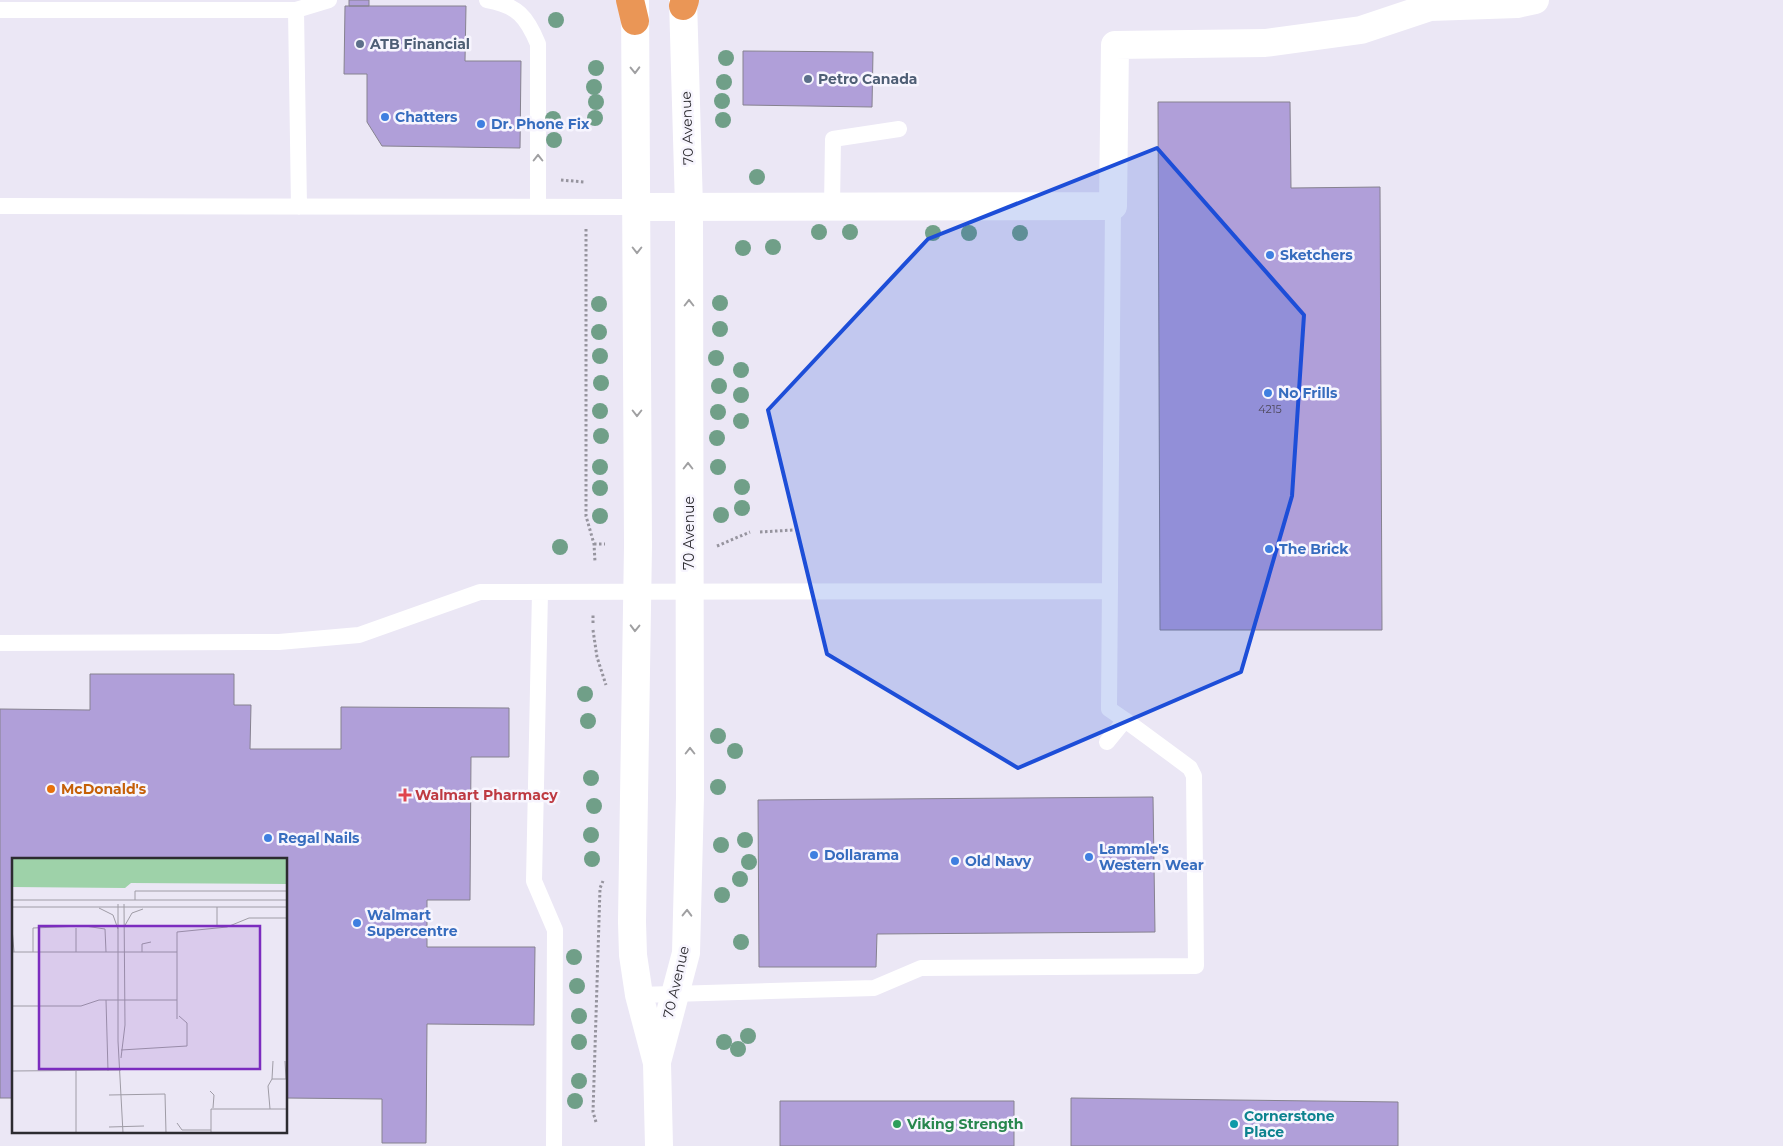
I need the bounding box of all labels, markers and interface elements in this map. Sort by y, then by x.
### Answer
place label: ATB Financial [369,35,470,53]
marker: ATB Financial [354,38,366,50]
one-way arrow [630,66,640,74]
place label: Petro Canada [818,70,917,88]
marker: Petro Canada [802,73,814,85]
street label: 70 Avenue [677,91,697,165]
place label: Chatters [395,108,458,126]
marker: Chatters [379,111,391,123]
place label: Dr. Phone Fix [491,115,590,133]
marker: Dr. Phone Fix [475,118,487,130]
one-way arrow [533,154,543,162]
one-way arrow [631,246,642,254]
place label: Sketchers [1280,246,1353,264]
marker: Sketchers [1264,249,1276,261]
one-way arrow [684,299,694,306]
place label: No Frills [1278,384,1338,402]
marker: No Frills [1262,387,1274,399]
house number: 4215 [1258,402,1282,416]
one-way arrow [632,409,642,417]
one-way arrow [683,461,693,469]
street label: 70 Avenue [680,496,698,570]
place label: The Brick [1279,540,1349,558]
marker: The Brick [1263,543,1275,555]
one-way arrow [630,624,640,632]
one-way arrow [685,746,695,754]
place label: McDonald's [61,780,147,798]
marker: McDonald's [45,783,57,795]
place label: Walmart Pharmacy [415,786,558,804]
marker: Walmart Pharmacy [399,789,411,801]
place label: Regal Nails [278,829,360,847]
marker: Regal Nails [262,832,274,844]
place label: Lammle's Western Wear [1099,840,1204,874]
place label: Dollarama [824,846,899,864]
marker: Dollarama [808,849,820,861]
marker: Lammle's Western Wear [1083,851,1095,863]
place label: Old Navy [965,852,1032,870]
marker: Old Navy [949,855,961,867]
inset map [12,858,288,1134]
place label: Walmart Supercentre [367,906,458,940]
one-way arrow [682,909,692,916]
marker: Walmart Supercentre [351,917,363,929]
street label: 70 Avenue [659,944,693,1020]
place label: Cornerstone Place [1244,1107,1335,1141]
place label: Viking Strength [906,1115,1024,1133]
marker: Viking Strength [891,1118,903,1130]
marker: Cornerstone Place [1228,1118,1240,1130]

